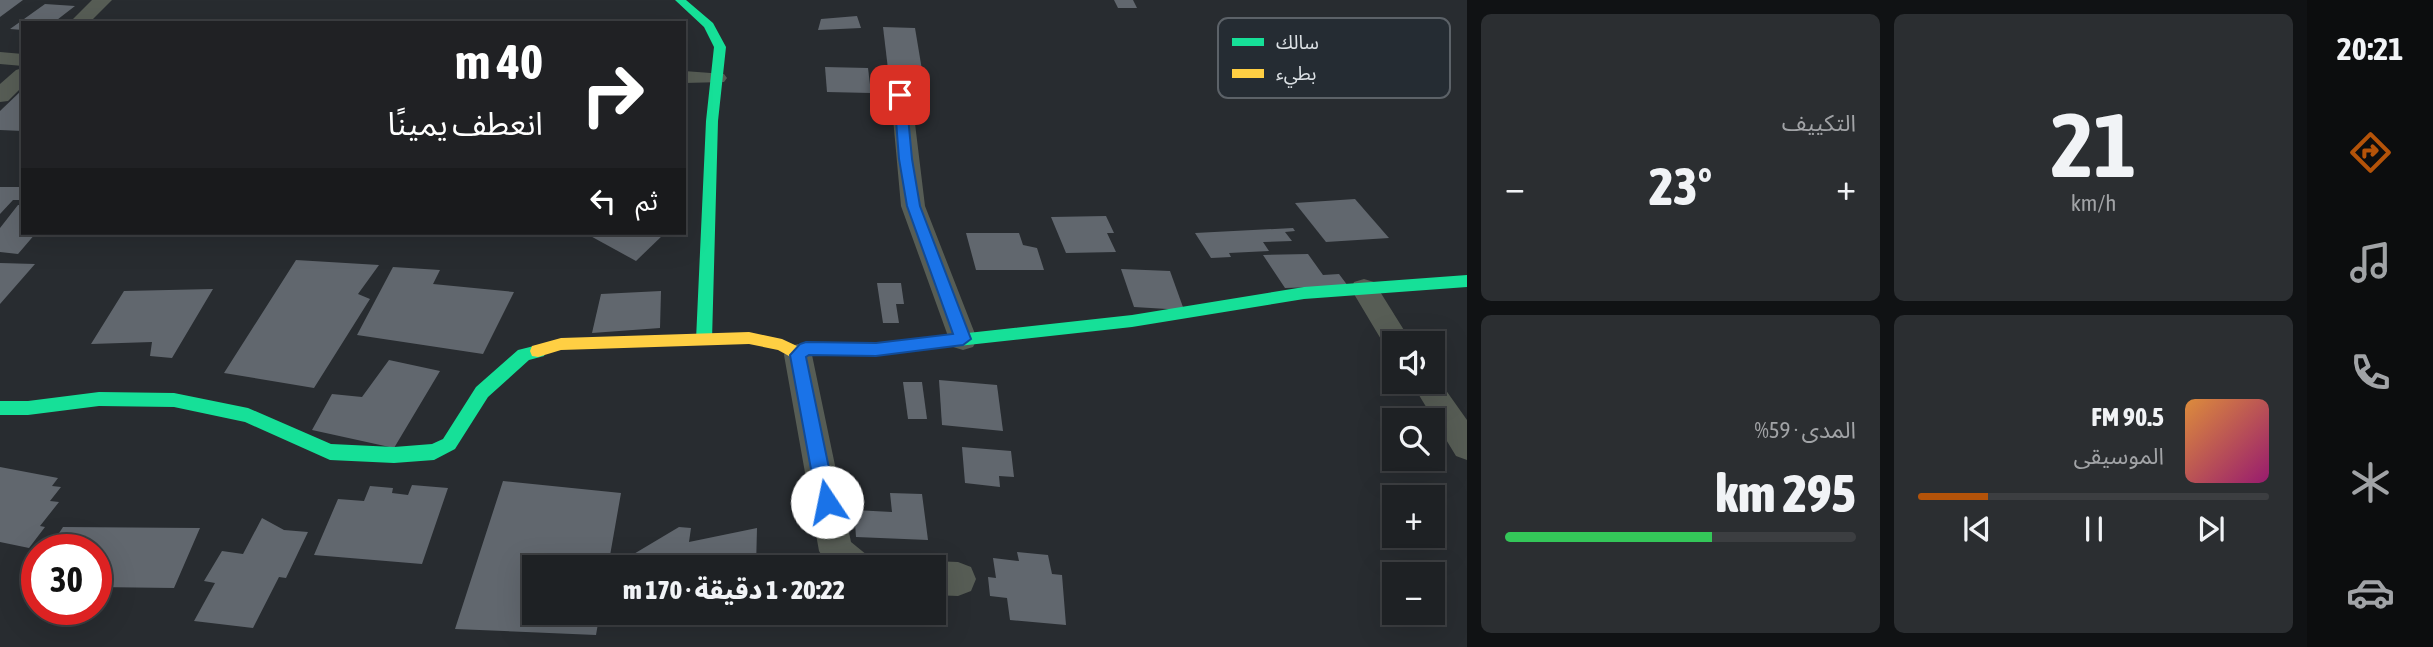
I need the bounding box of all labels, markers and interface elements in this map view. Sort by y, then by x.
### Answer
legend [1218,18,1450,98]
text: 20:21 [2337,30,2403,67]
text: سالك [1276,31,1319,53]
text: 40 m [455,33,543,89]
icon: right [567,49,658,140]
text: بطيء [1276,62,1316,88]
pin [870,65,930,125]
icon: arrive [881,76,919,114]
text: 21 [2051,92,2136,196]
text: انعطف يمينًا [388,105,543,142]
text: التكييف [1782,110,1856,136]
icon: directions [2346,128,2395,177]
text: 23° [1649,156,1712,216]
text: − [1505,165,1525,208]
text: + [1836,165,1856,208]
icon: left [584,182,622,220]
text: ثم [636,186,658,216]
text: km/h [2071,190,2116,216]
icon: music [2346,238,2395,287]
map controls [1382,331,1445,625]
button: sound [1382,331,1445,394]
icon: phone [2346,348,2395,397]
text: 90.5 FM [2091,402,2164,432]
button: search [1382,408,1445,471]
text: المدى · 59% [1754,417,1856,443]
text: الموسيقى [2073,443,2164,469]
icon: climate [2346,458,2395,507]
text: 295 km [1715,463,1856,523]
position arrow [790,465,864,539]
button: + [1382,485,1445,548]
icon: previous [1958,510,1996,548]
icon: pause [2075,510,2113,548]
icon: next [2192,510,2230,548]
speed limit sign: 30 [21,534,112,625]
button: − [1382,562,1445,625]
icon: car [2346,568,2395,617]
text: 20:22 · 1 دقيقة · 170 m [623,575,845,605]

